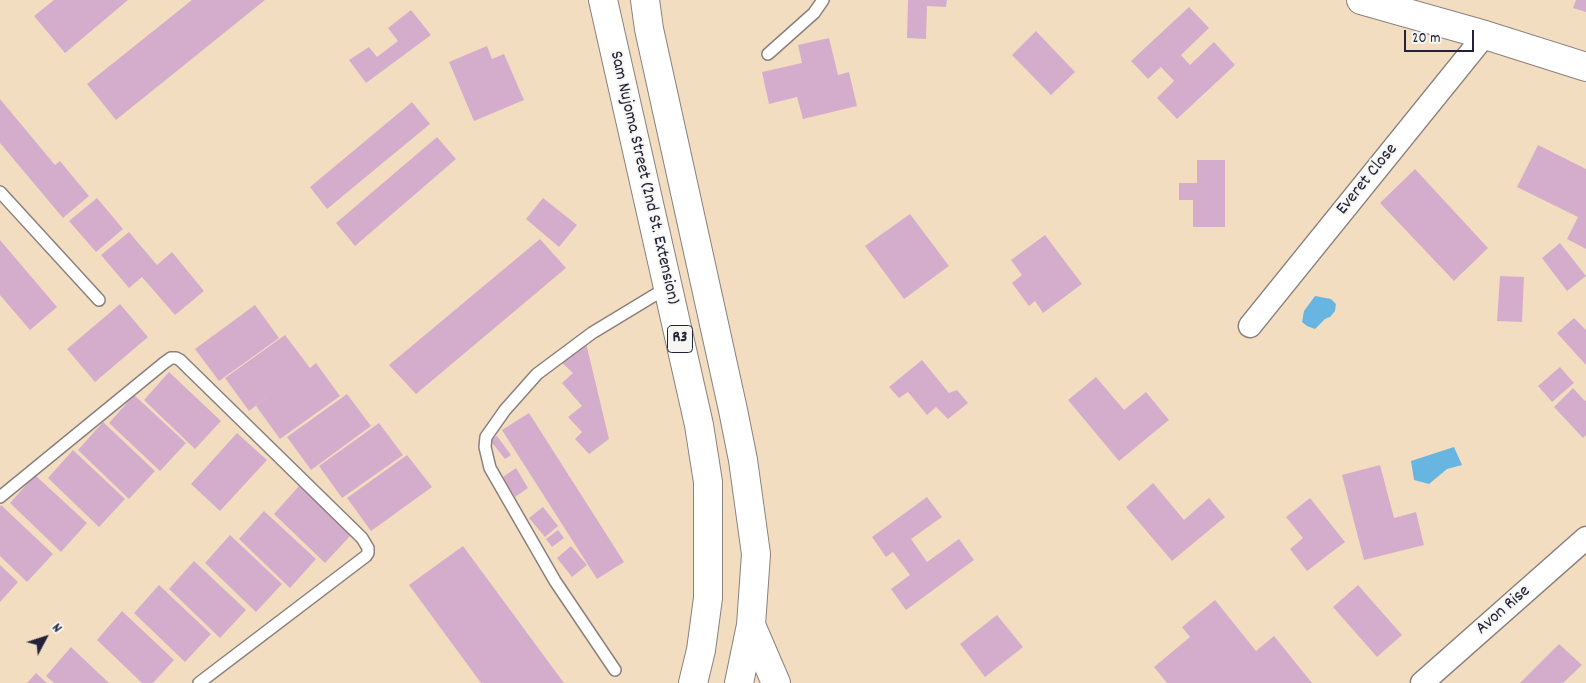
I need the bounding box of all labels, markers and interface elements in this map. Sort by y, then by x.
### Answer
scale bar [1406,20,1476,52]
text: 20 m [1412,28,1440,50]
street label: Sam Nujoma Street (2nd St. Extension) [603,49,683,307]
street label: Everet Close [1333,140,1403,220]
road number: R3 [668,326,692,352]
street label: Avon Rise [1472,581,1536,641]
north arrow [20,613,70,663]
text: N [47,619,66,637]

